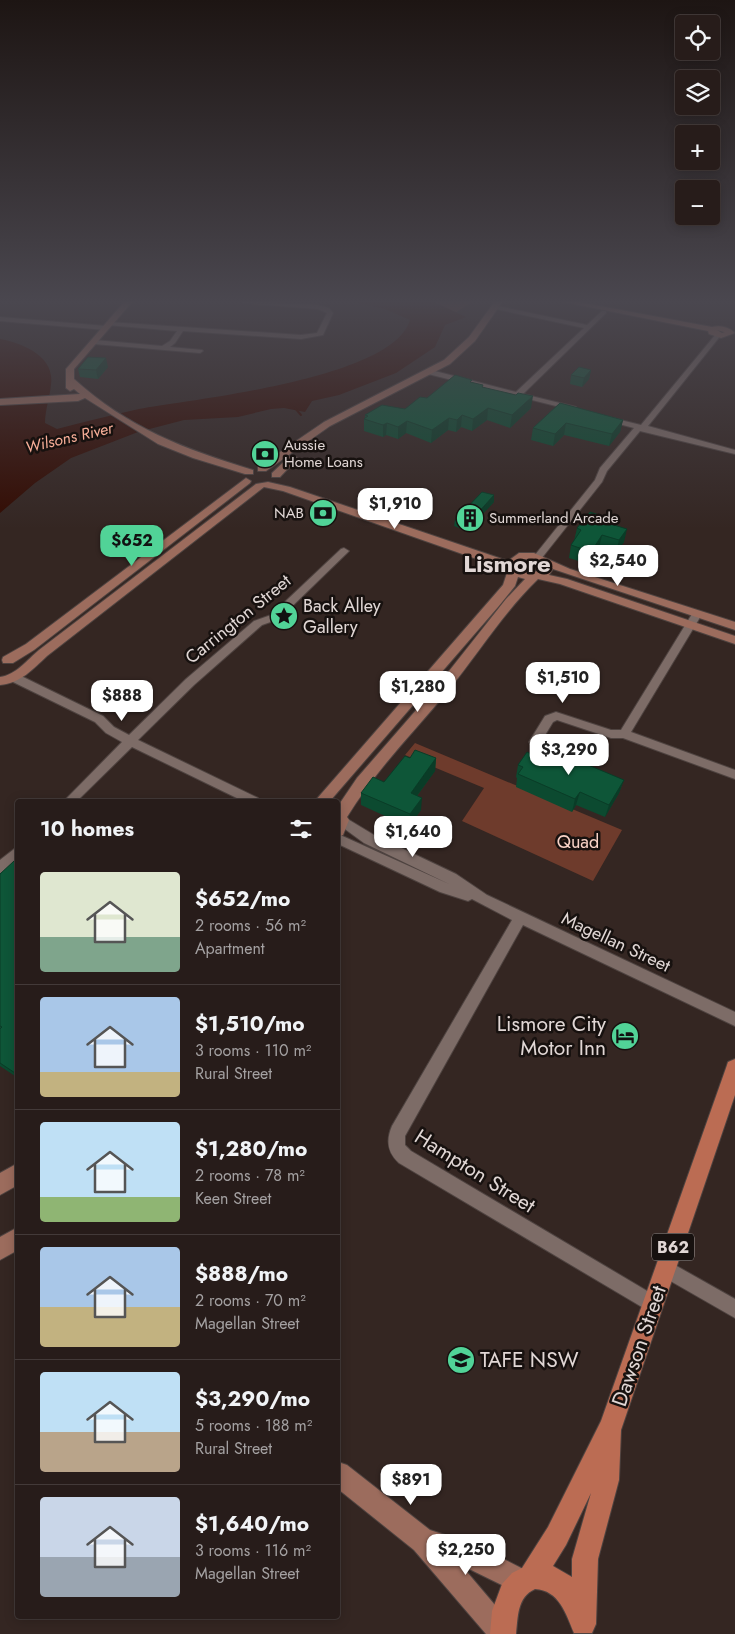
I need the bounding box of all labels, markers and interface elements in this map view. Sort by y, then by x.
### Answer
map controls [675,15,720,225]
button: locate [675,15,720,60]
button: layers [675,70,720,115]
button: + [675,125,720,170]
button: − [675,180,720,225]
water label: Wilsons River [23,416,117,459]
place label: Aussie Home Loans [284,434,363,473]
bank icon: Aussie Home Loans [250,439,280,469]
pin: $1,910 [354,488,436,530]
text: $1,910 [369,492,421,515]
bank icon: NAB [308,498,338,528]
place label: NAB [274,502,304,524]
building icon: Summerland Arcade [455,503,485,533]
place label: Summerland Arcade [489,507,619,529]
pin: $652 [102,524,162,567]
text: $652 [111,529,153,552]
pin: $2,540 [577,544,659,587]
district label: Lismore [463,546,551,581]
text: $2,540 [589,549,647,572]
street label: Carrington Street [179,568,297,670]
place label: Back Alley Gallery [303,593,381,640]
place icon: Back Alley Gallery [269,601,299,631]
pin: $1,510 [522,662,604,704]
text: $1,510 [537,666,589,689]
pin: $1,280 [377,670,459,713]
text: $1,280 [391,675,445,698]
pin: $888 [92,680,152,722]
text: $888 [102,684,142,707]
pin: $3,290 [528,734,610,776]
text: $3,290 [541,738,597,761]
text: 10 homes [40,814,134,844]
icon: filters [287,815,315,843]
pin: $1,640 [372,816,454,858]
text: $1,640 [385,820,441,843]
park label: Quad [557,829,599,855]
text: $652/mo [195,884,290,914]
icon: home [80,892,140,952]
street label: Magellan Street [557,905,675,979]
text: 2 rooms · 56 m² [195,914,306,937]
text: Apartment [195,937,265,960]
text: $1,510/mo [195,1009,305,1039]
place label: Lismore City Motor Inn [497,1009,607,1063]
icon: home [80,1017,140,1077]
hotel icon: Lismore City Motor Inn [610,1021,640,1051]
text: 3 rooms · 110 m² [195,1039,311,1062]
text: Rural Street [195,1062,272,1085]
street label: Hampton Street [409,1122,541,1220]
text: $1,280/mo [195,1134,307,1164]
icon: home [80,1142,140,1202]
text: 2 rooms · 78 m² [195,1164,305,1187]
text: Keen Street [195,1187,271,1210]
road number: B62 [652,1234,694,1260]
text: $888/mo [195,1259,288,1289]
icon: home [80,1267,140,1327]
street label: Dawson Street [604,1282,674,1410]
text: 2 rooms · 70 m² [195,1289,306,1312]
text: Magellan Street [195,1312,299,1335]
school or university icon: TAFE NSW [446,1345,476,1375]
place label: TAFE NSW [480,1345,579,1375]
text: $3,290/mo [195,1384,310,1414]
icon: home [80,1392,140,1452]
text: 5 rooms · 188 m² [195,1414,312,1437]
text: Rural Street [195,1437,272,1460]
pin: $891 [381,1464,441,1506]
text: $891 [392,1468,430,1491]
text: $1,640/mo [195,1509,309,1539]
icon: home [80,1517,140,1577]
pin: $2,250 [425,1534,507,1576]
text: $2,250 [437,1538,495,1561]
text: 3 rooms · 116 m² [195,1539,311,1562]
text: Magellan Street [195,1562,299,1585]

